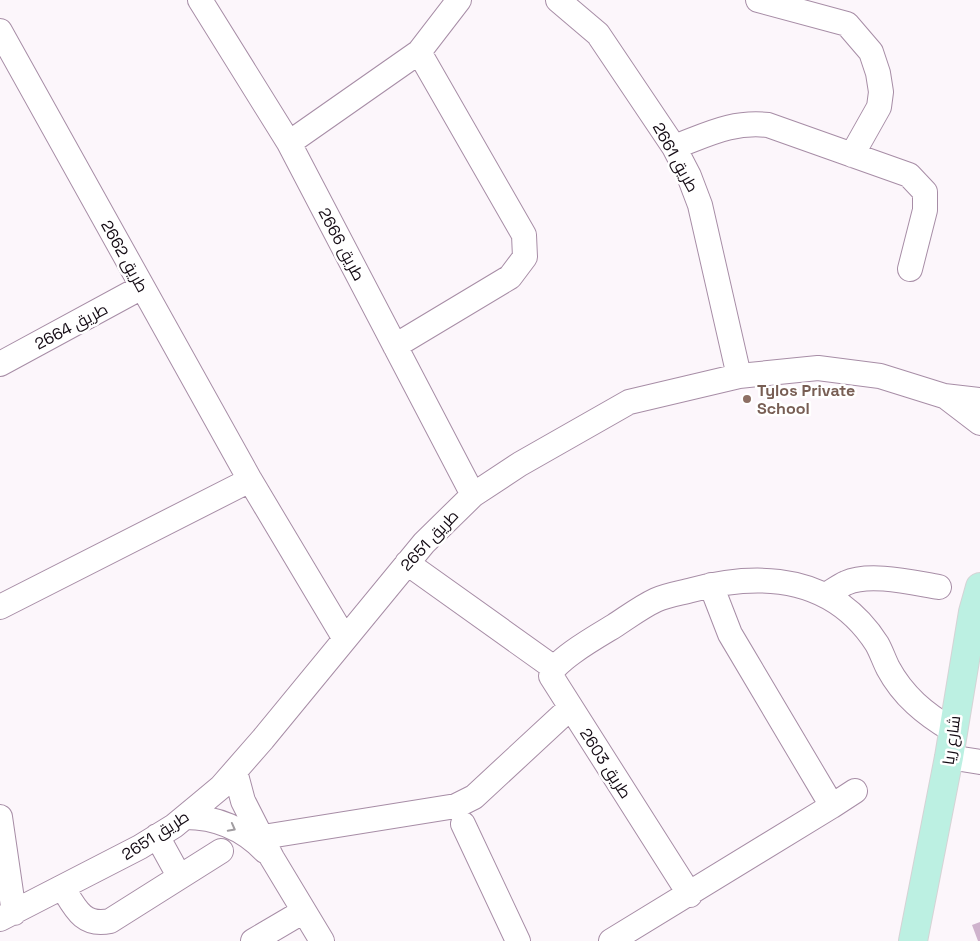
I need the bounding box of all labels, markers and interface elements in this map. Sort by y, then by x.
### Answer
street label: طريق 2661 [648,119,703,196]
street label: طريق 2666 [314,204,370,284]
street label: طريق 2662 [96,216,153,296]
street label: طريق 2664 [31,298,111,354]
place label: Tylos Private School [757,380,855,419]
marker: Tylos Private School [741,393,753,405]
street label: طريق 2651 [396,505,463,575]
street label: شارع ريا [938,714,966,766]
street label: طريق 2603 [575,724,636,803]
street label: طريق 2651 [118,806,193,865]
one-way arrow [227,822,236,832]

